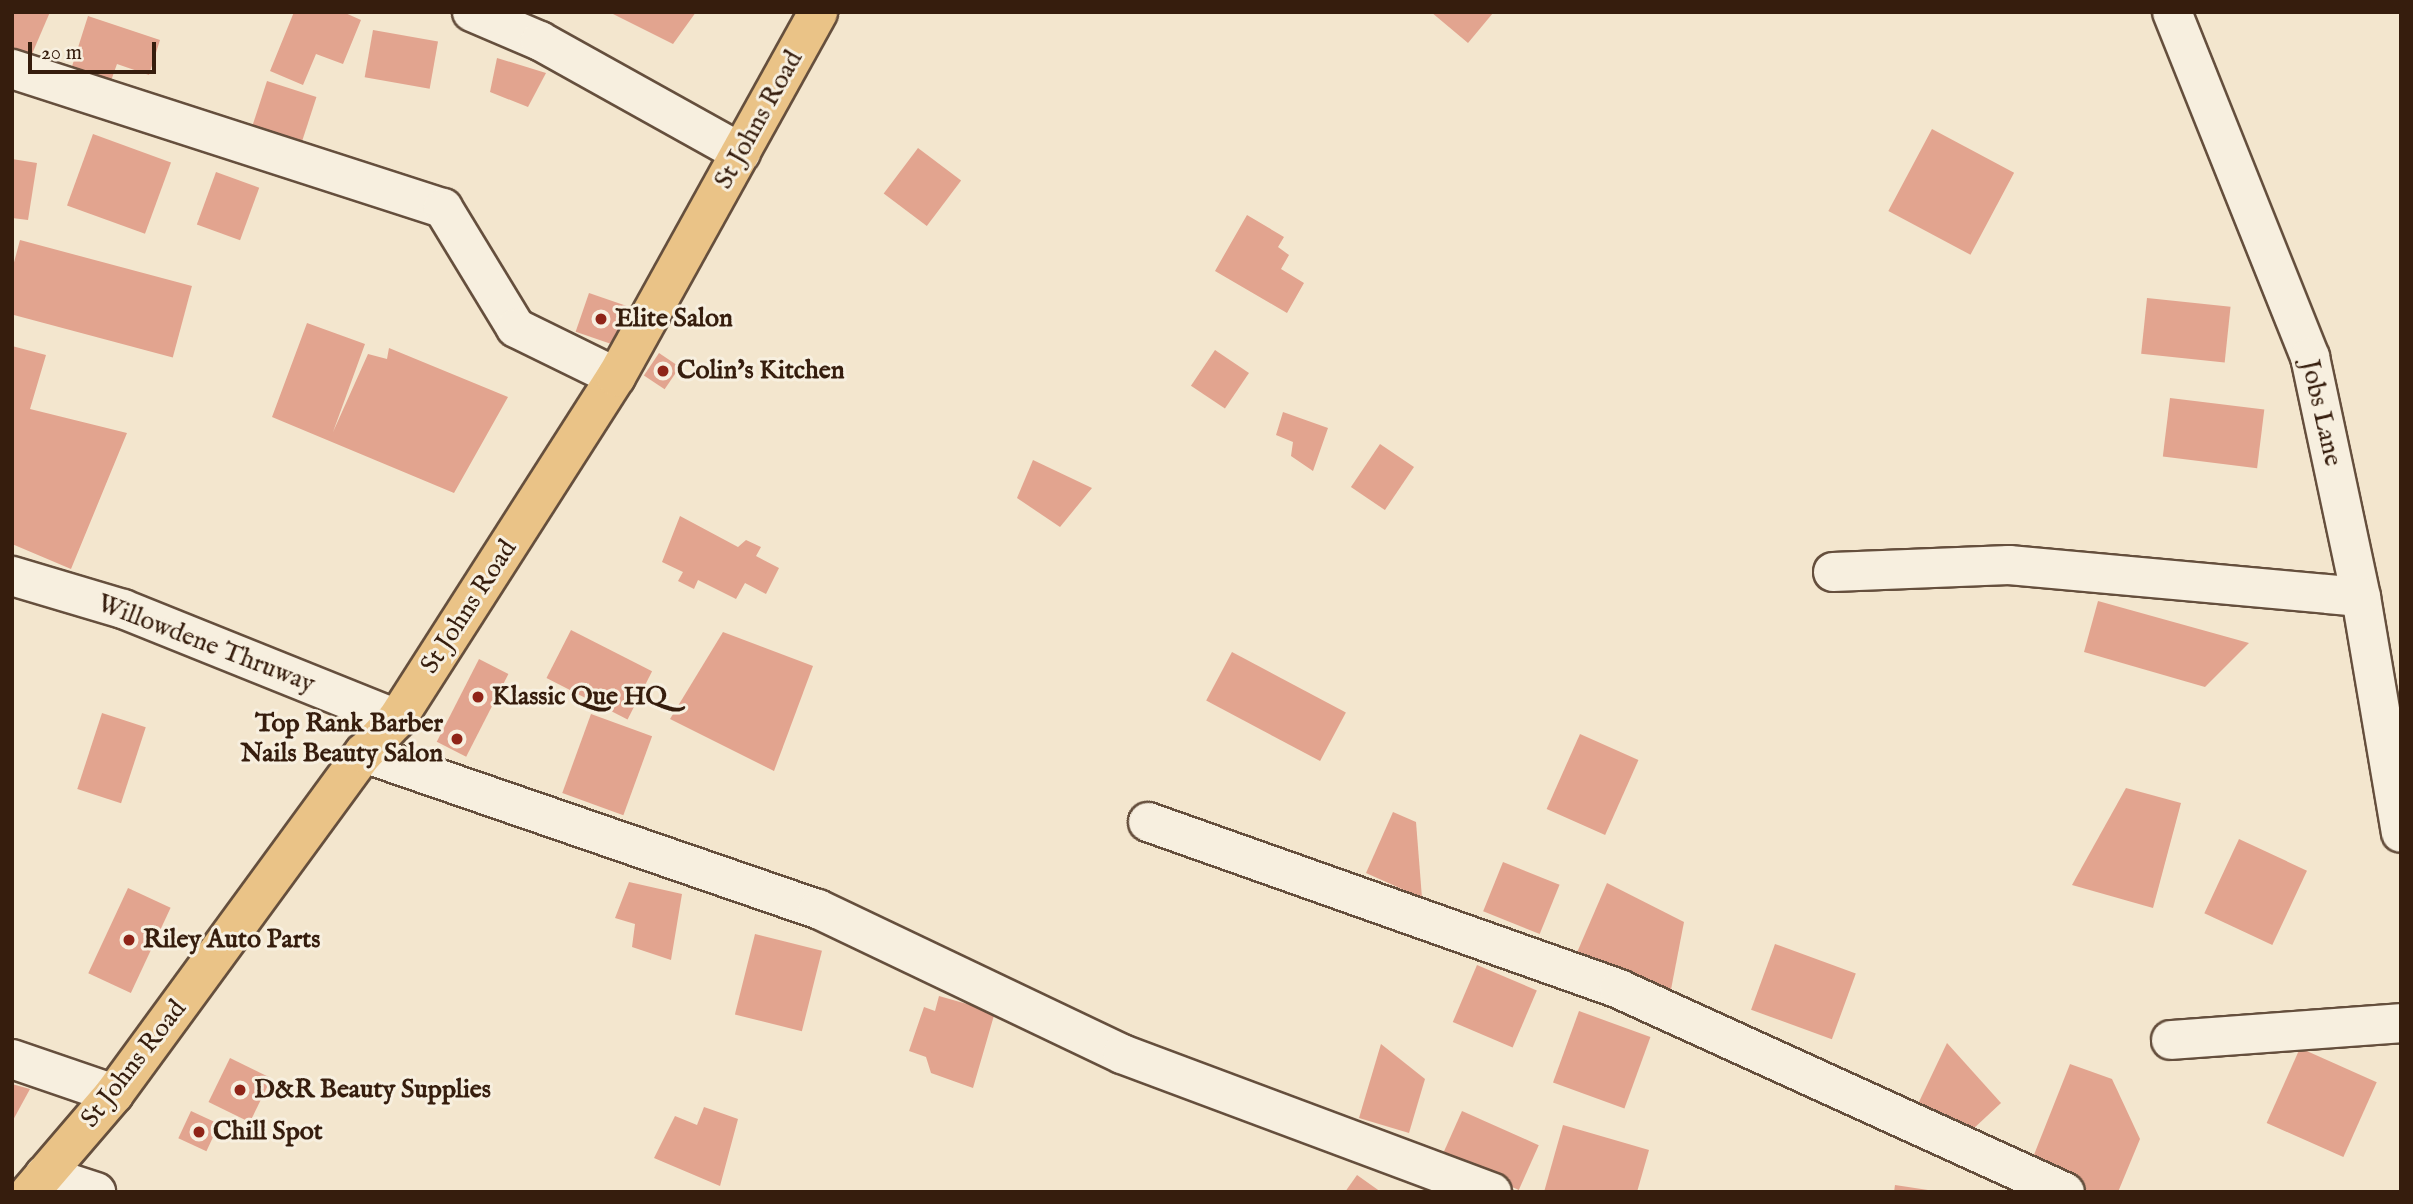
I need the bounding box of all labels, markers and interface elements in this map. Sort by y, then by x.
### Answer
scale bar [32,28,159,72]
text: 20 m [41,40,82,67]
street label: St Johns Road [708,46,810,194]
place label: Elite Salon [615,303,733,335]
marker: Elite Salon [593,311,609,327]
place label: Colin's Kitchen [677,355,845,387]
street label: Jobs Lane [2294,357,2348,469]
marker: Colin's Kitchen [655,363,671,379]
street label: St Johns Road [414,534,524,680]
street label: Willowdene Thruway [93,588,319,700]
place label: Klassic Que HQ [492,681,667,713]
marker: Klassic Que HQ [470,689,486,705]
place label: Top Rank Barber Nails Beauty Salon [241,708,443,770]
marker: Top Rank Barber Nails Beauty Salon [449,731,465,747]
place label: Riley Auto Parts [143,924,320,956]
marker: Riley Auto Parts [121,932,137,948]
street label: St Johns Road [75,994,193,1134]
place label: D&R Beauty Supplies [254,1074,491,1106]
marker: D&R Beauty Supplies [232,1082,248,1098]
place label: Chill Spot [213,1116,323,1148]
marker: Chill Spot [191,1124,207,1140]

